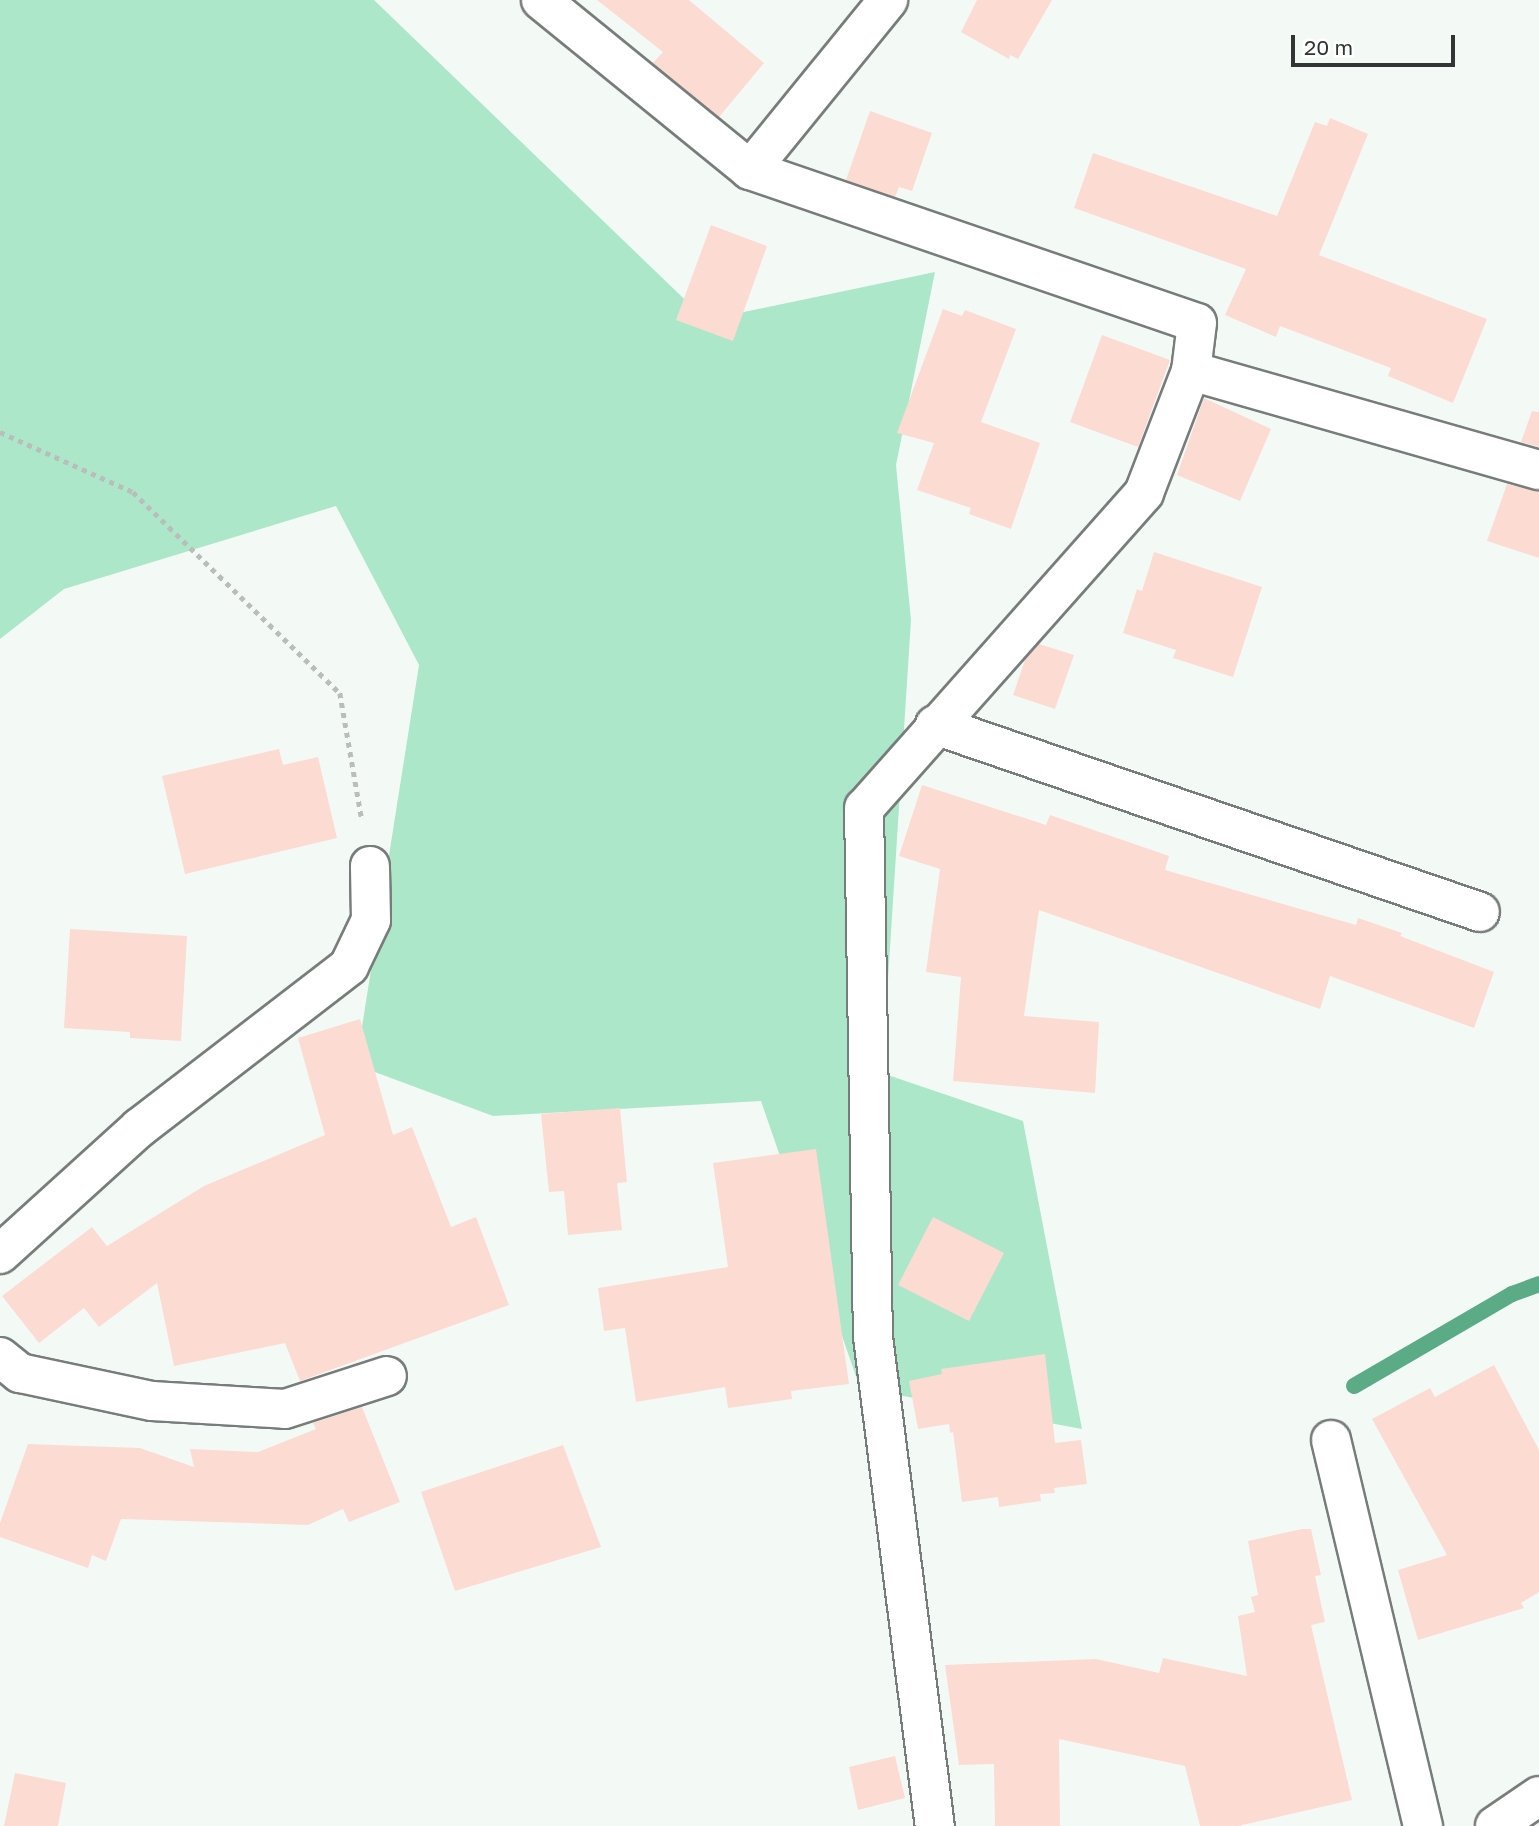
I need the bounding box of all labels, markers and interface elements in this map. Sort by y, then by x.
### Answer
scale bar [1294,21,1458,65]
text: 20 m [1304,34,1353,60]

